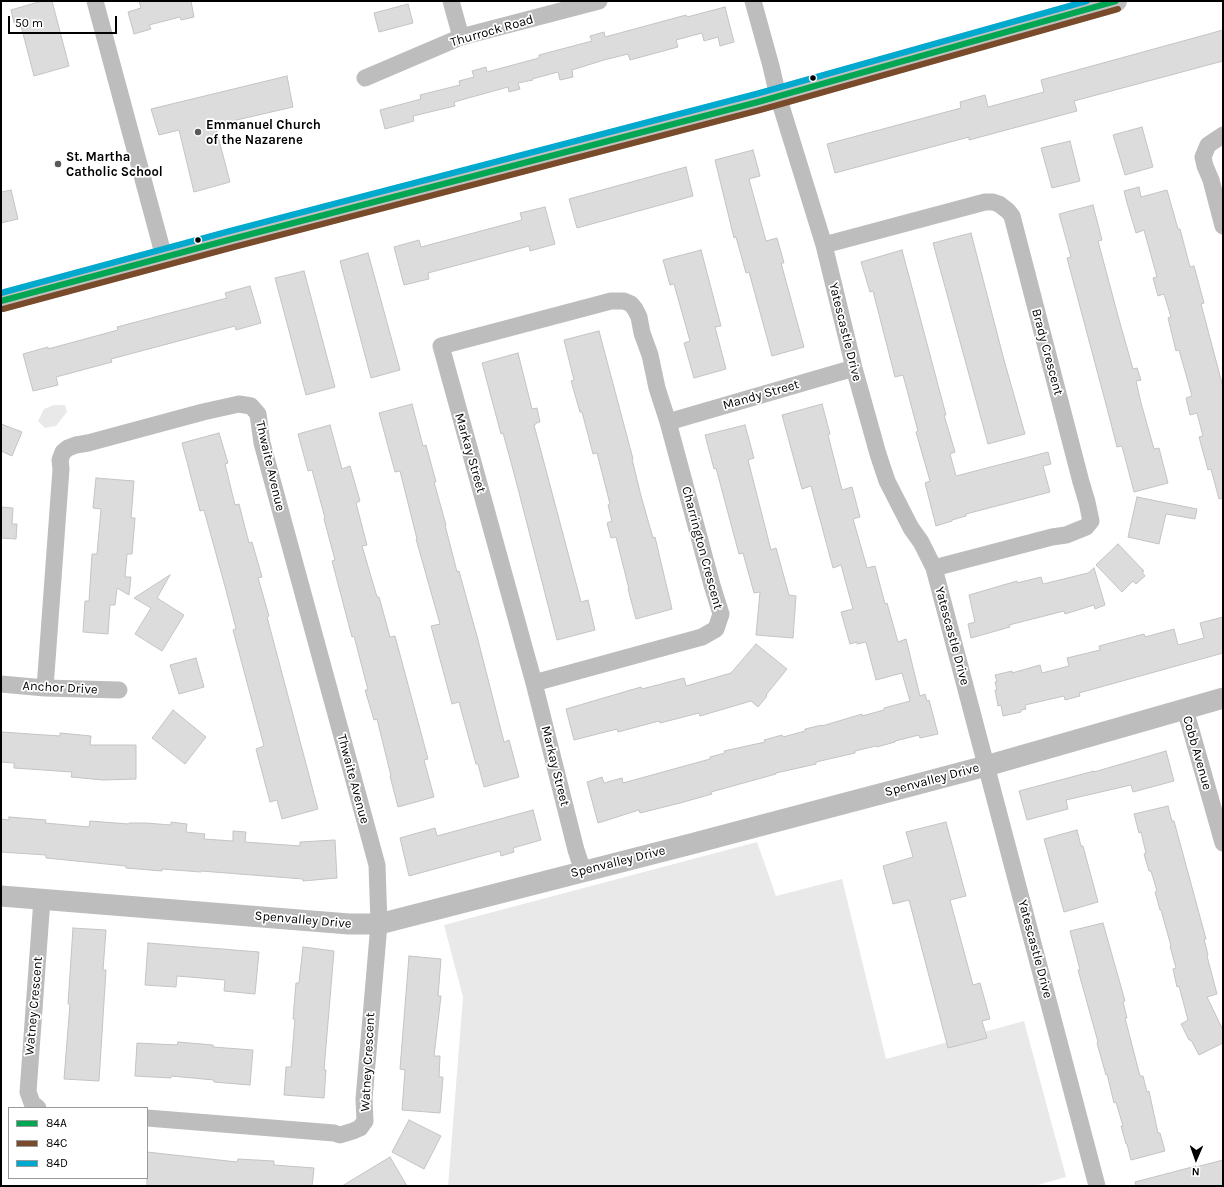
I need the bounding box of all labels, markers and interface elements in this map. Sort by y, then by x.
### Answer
scale bar [10,8,119,34]
street label: Thurrock Road [449,12,535,50]
text: 50 m [15,16,43,30]
unlabelled marker [808,73,818,83]
place label: Emmanuel Church of the Nazarene [206,117,321,148]
marker: Emmanuel Church of the Nazarene [193,127,203,137]
place label: St. Martha Catholic School [66,149,163,180]
marker: St. Martha Catholic School [53,159,63,169]
unlabelled marker [193,235,203,245]
street label: Yatescastle Drive [825,281,865,383]
street label: Brady Crescent [1028,307,1066,397]
street label: Mandy Street [721,377,801,413]
street label: Markay Street [451,411,489,495]
street label: Thwaite Avenue [252,419,288,513]
street label: Charrington Crescent [678,485,726,611]
street label: Yatescastle Drive [931,585,973,687]
street label: Anchor Drive [22,678,98,698]
street label: Cobb Avenue [1179,714,1215,792]
street label: Markay Street [537,724,573,808]
street label: Thwaite Avenue [334,732,372,826]
street label: Spenvalley Drive [883,760,981,800]
street label: Spenvalley Drive [569,843,667,881]
street label: Yatescastle Drive [1014,898,1056,1000]
street label: Spenvalley Drive [254,908,352,932]
street label: Watney Crescent [22,956,46,1056]
street label: Watney Crescent [358,1012,378,1112]
legend [8,1107,148,1179]
text: 84A [46,1116,67,1130]
text: 84C [46,1136,67,1150]
north arrow [1176,1139,1216,1179]
text: 84D [46,1156,68,1170]
text: N [1191,1165,1200,1178]

